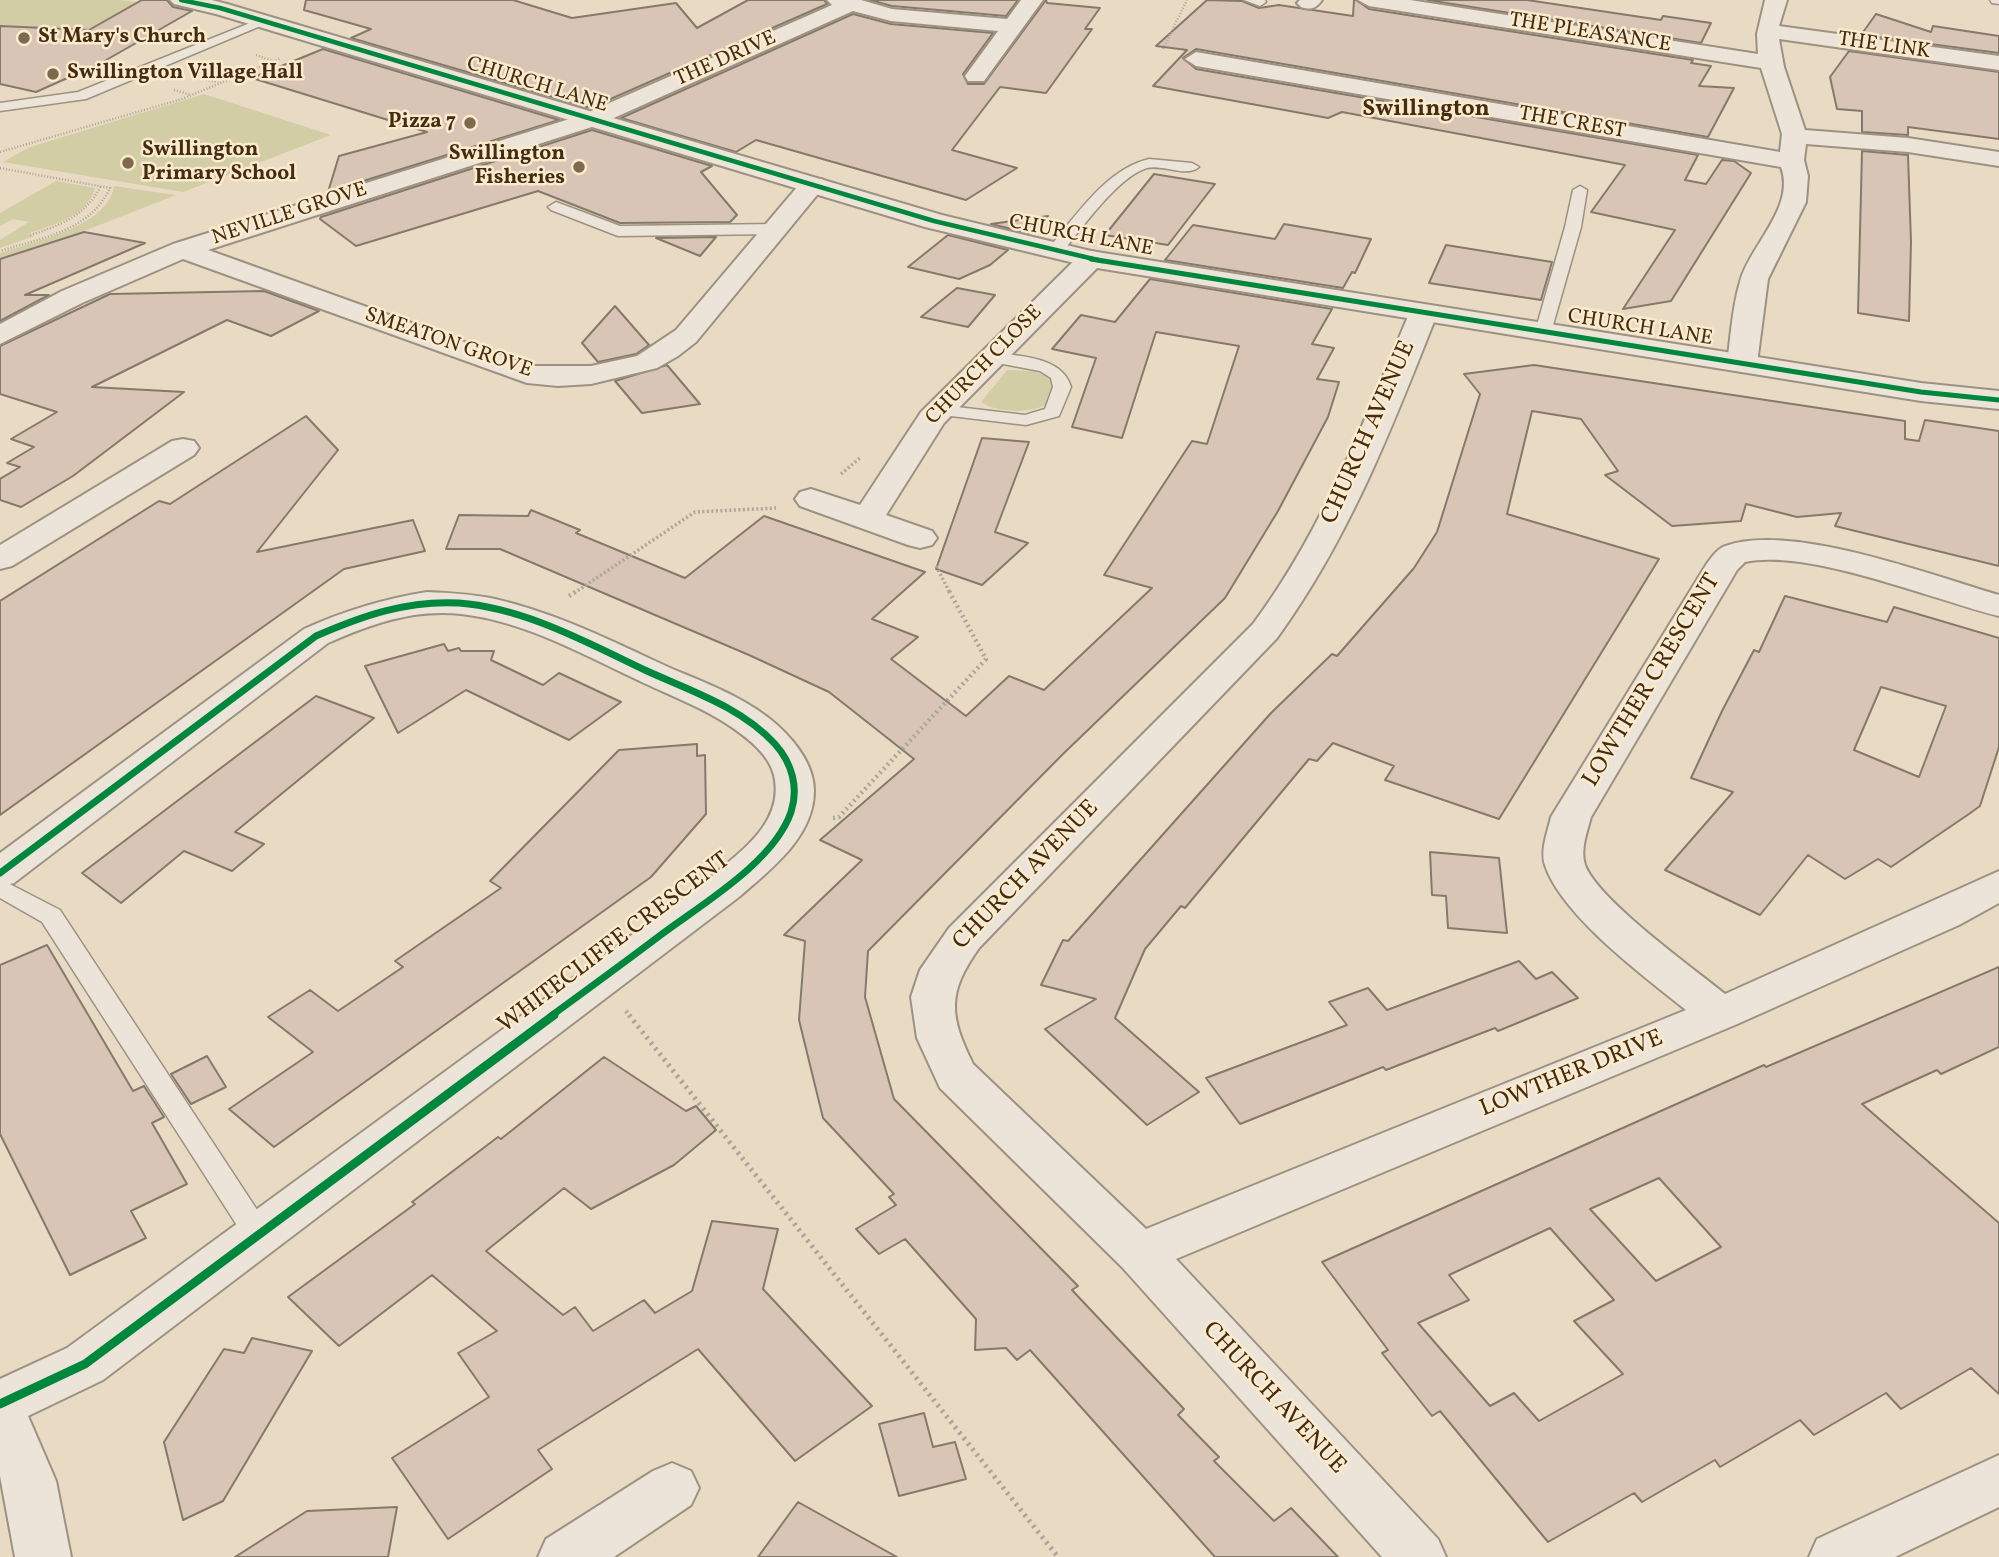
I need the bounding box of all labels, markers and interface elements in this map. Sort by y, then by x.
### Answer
street label: THE PLEASANCE [1507,9,1673,59]
place label: St Mary's Church [38,25,206,51]
street label: THE DRIVE [671,26,781,94]
street label: THE LINK [1836,28,1932,66]
marker: St Mary's Church [16,30,32,46]
street label: CHURCH LANE [463,53,611,119]
place label: Swillington Village Hall [67,61,303,87]
marker: Swillington Village Hall [45,66,61,82]
district label: Swillington [1362,97,1490,125]
street label: THE CREST [1517,102,1627,146]
place label: Pizza 7 [388,110,456,136]
marker: Pizza 7 [462,115,478,131]
place label: Swillington Primary School [142,138,296,188]
place label: Swillington Fisheries [449,142,565,192]
marker: Swillington Primary School [120,155,136,171]
marker: Swillington Fisheries [571,159,587,175]
street label: NEVILLE GROVE [209,178,371,252]
street label: CHURCH LANE [1007,211,1155,263]
street label: CHURCH CLOSE [921,301,1049,431]
street label: SMEATON GROVE [361,303,535,385]
street label: CHURCH LANE [1566,305,1714,353]
street label: CHURCH AVENUE [1317,337,1423,529]
street label: LOWTHER CRESCENT [1578,569,1728,793]
street label: CHURCH AVENUE [948,795,1106,957]
street label: WHITECLIFFE CRESCENT [493,847,737,1041]
street label: LOWTHER DRIVE [1476,1025,1668,1125]
street label: CHURCH AVENUE [1195,1317,1351,1481]

